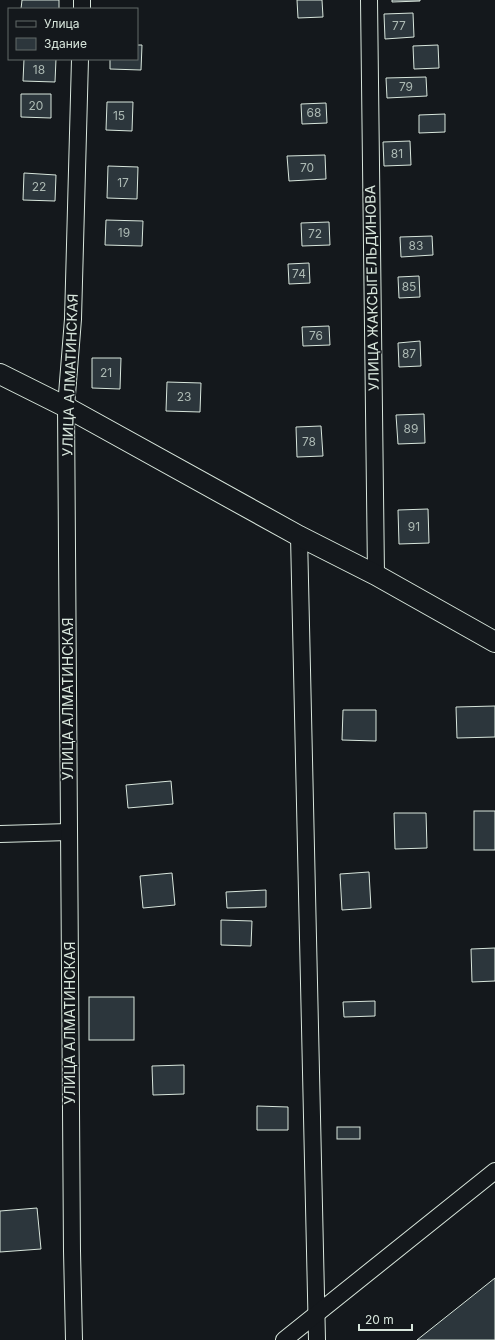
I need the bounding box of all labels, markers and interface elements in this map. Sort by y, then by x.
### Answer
legend [8,8,138,60]
text: Улица [44,16,79,31]
house number: 77 [392,18,406,33]
text: Здание [44,36,87,51]
house number: 18 [33,62,45,77]
house number: 79 [399,79,413,94]
house number: 20 [29,98,43,113]
house number: 68 [307,105,321,120]
house number: 15 [113,108,125,123]
house number: 81 [391,146,403,161]
house number: 70 [300,160,314,175]
house number: 17 [117,175,129,190]
house number: 22 [32,179,46,194]
street label: УЛИЦА ЖАКСЫГЕЛЬДИНОВА [361,184,382,391]
house number: 19 [118,225,130,240]
house number: 72 [308,226,322,241]
house number: 83 [409,238,423,253]
house number: 74 [292,266,306,281]
house number: 85 [402,279,416,294]
street label: УЛИЦА АЛМАТИНСКАЯ [58,293,81,457]
house number: 76 [309,328,323,343]
house number: 87 [402,346,416,361]
house number: 21 [100,365,112,380]
house number: 23 [177,389,191,404]
house number: 89 [404,421,418,436]
house number: 78 [302,434,316,449]
house number: 91 [408,519,420,534]
street label: УЛИЦА АЛМАТИНСКАЯ [59,617,76,781]
street label: УЛИЦА АЛМАТИНСКАЯ [61,941,78,1105]
scale bar [359,1306,412,1332]
text: 20 m [365,1312,394,1327]

